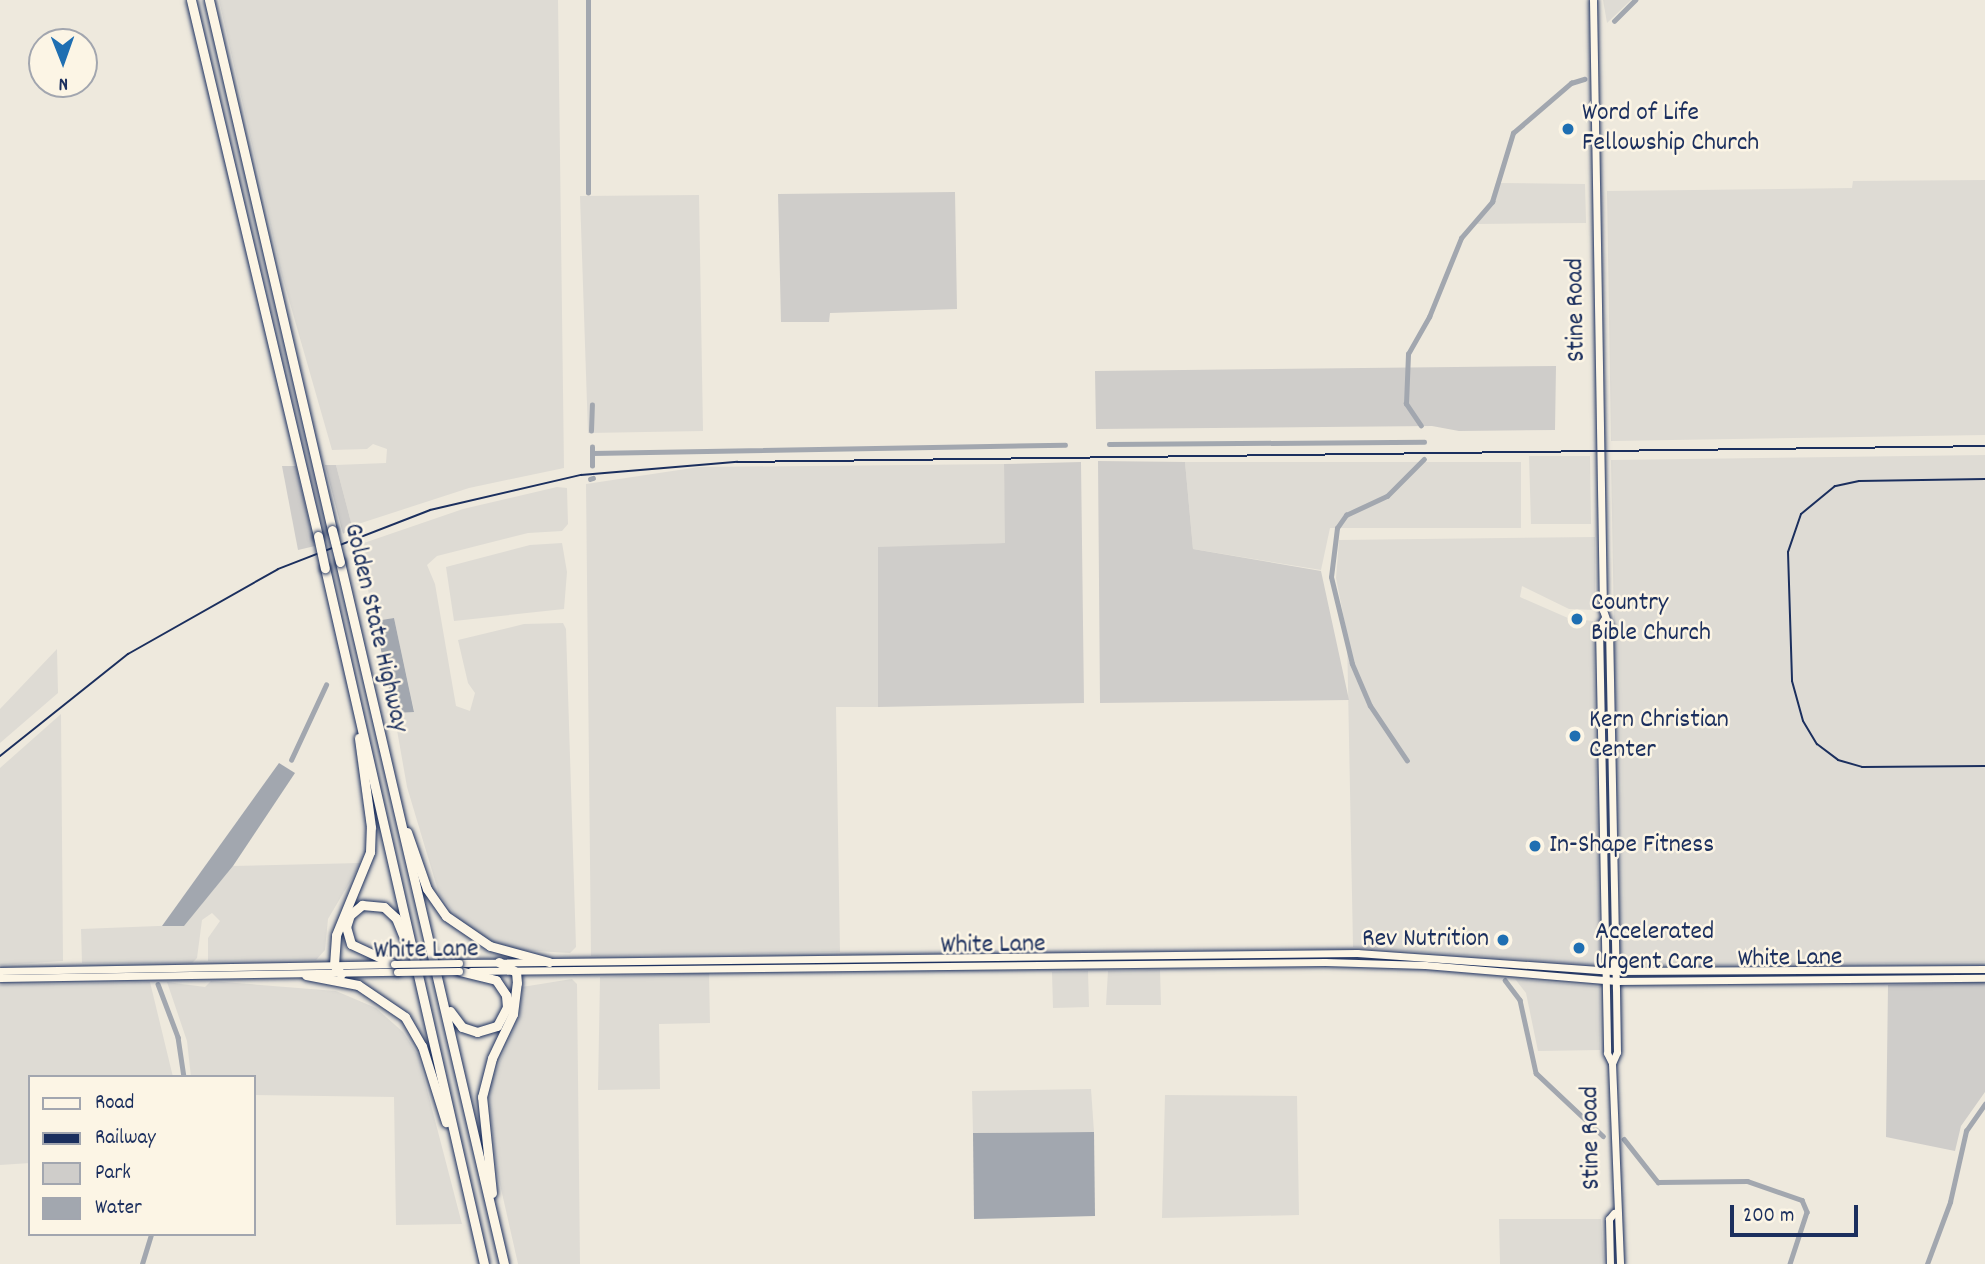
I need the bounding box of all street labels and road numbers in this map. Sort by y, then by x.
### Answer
street label: Stine Road [1560,258,1594,362]
street label: Golden State Highway [336,520,414,736]
street label: White Lane [940,929,1046,963]
street label: White Lane [373,934,479,968]
street label: White Lane [1737,942,1843,976]
street label: Stine Road [1575,1086,1609,1190]

